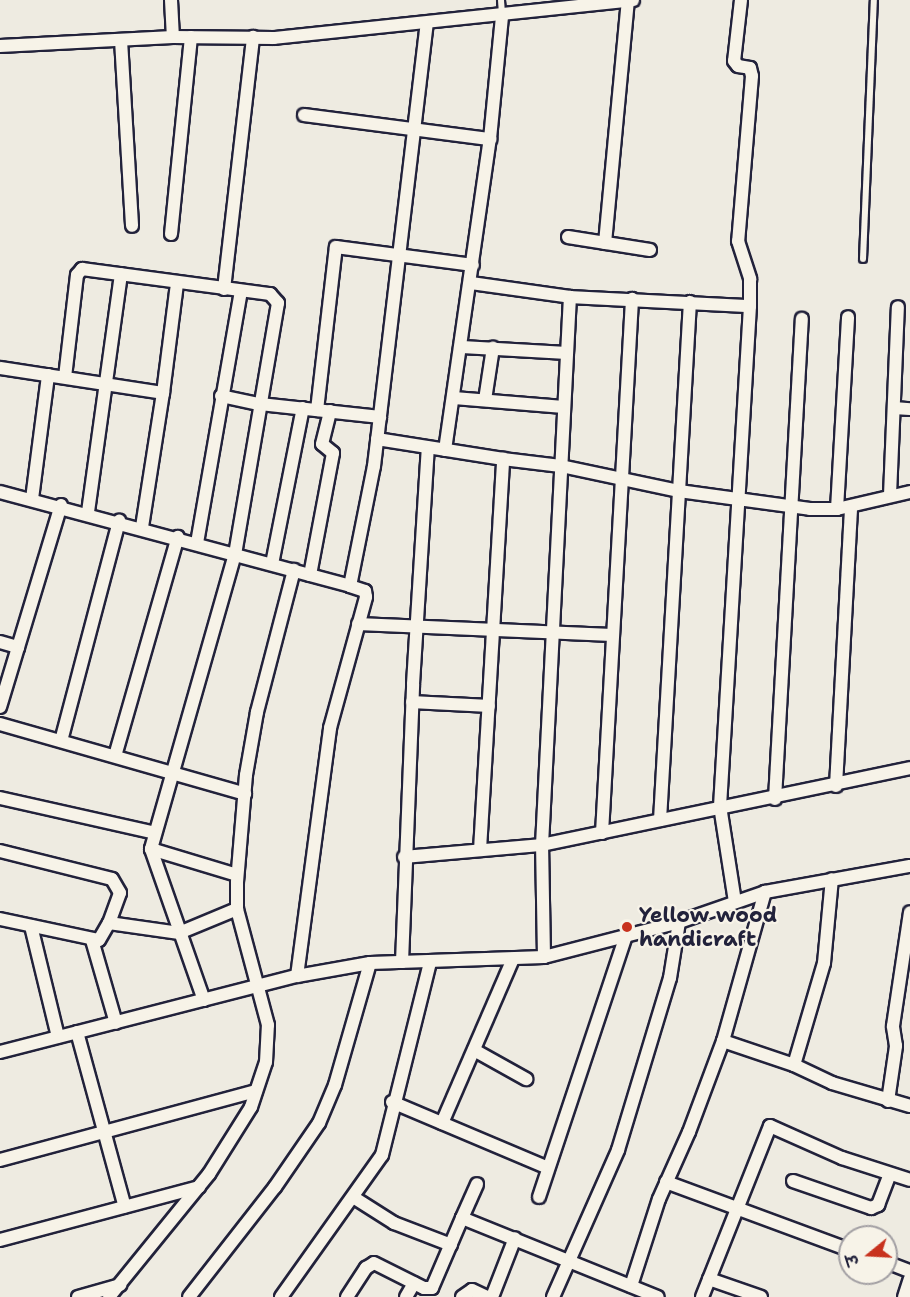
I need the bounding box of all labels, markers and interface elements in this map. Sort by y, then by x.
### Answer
place label: Yellow wood handicraft [639,902,777,952]
marker: Yellow wood handicraft [620,920,634,934]
north arrow [838,1225,898,1285]
text: उ [841,1252,864,1268]

